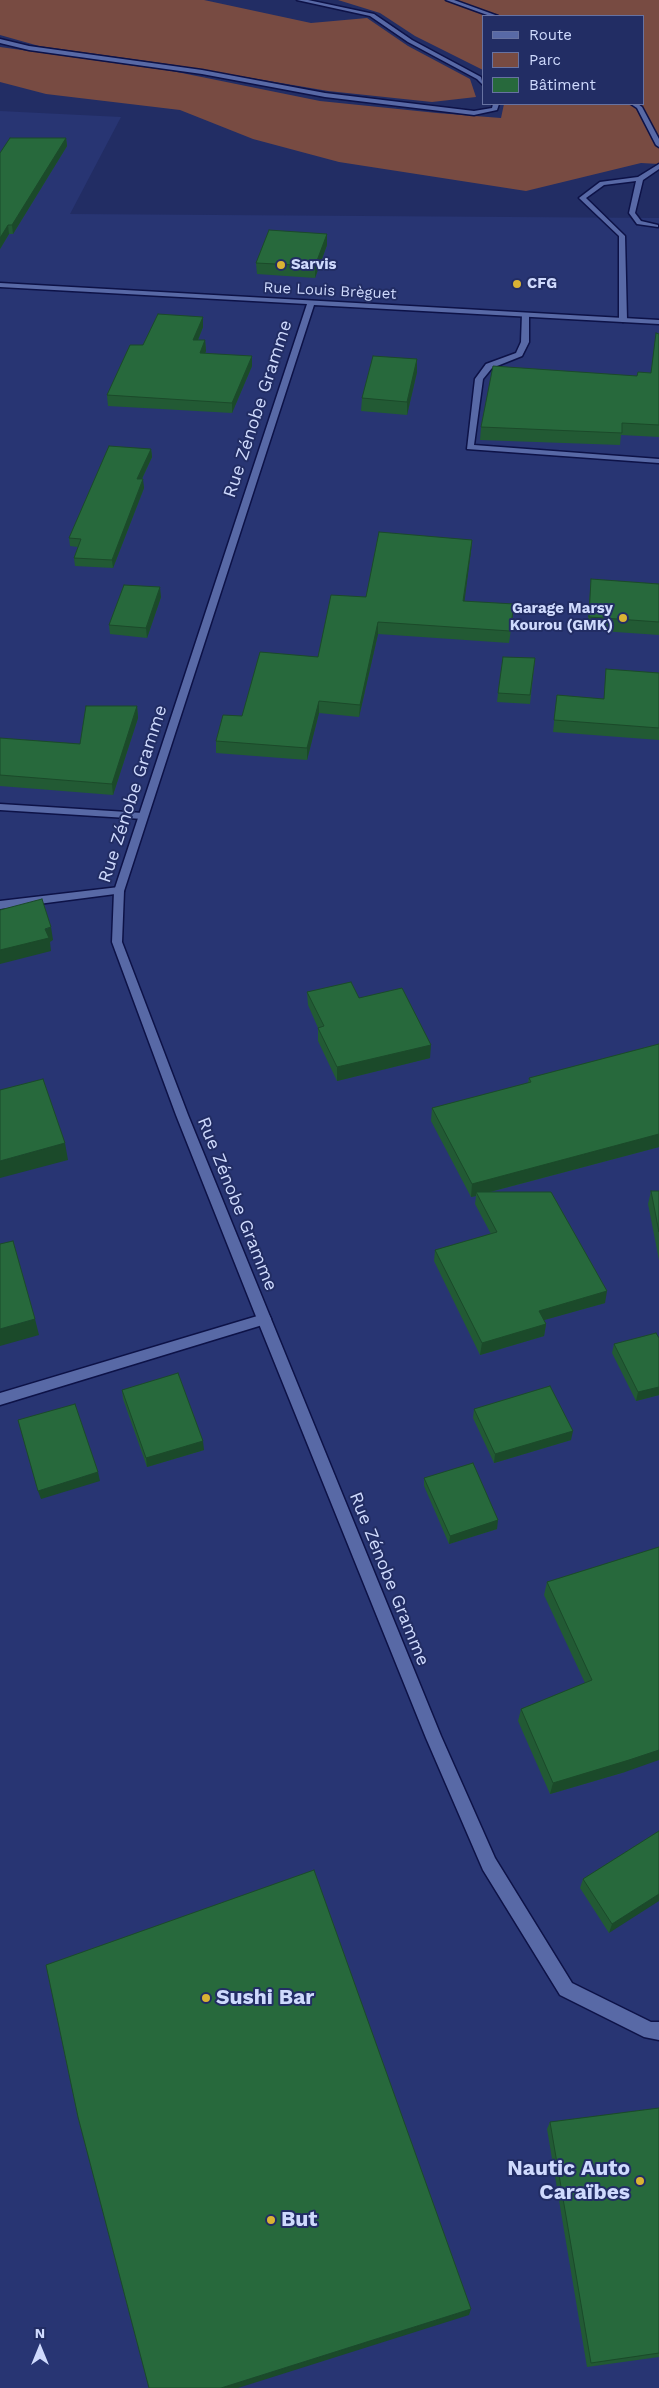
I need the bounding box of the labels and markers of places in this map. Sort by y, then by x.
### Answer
place label: Sarvis [291,256,337,274]
marker: Sarvis [275,259,287,271]
place label: CFG [527,275,557,293]
marker: CFG [511,278,523,290]
place label: Garage Marsy Kourou (GMK) [510,600,613,635]
marker: Garage Marsy Kourou (GMK) [617,612,629,624]
place label: Sushi Bar [216,1985,314,2011]
marker: Sushi Bar [200,1992,212,2004]
place label: Nautic Auto Caraïbes [507,2156,630,2206]
marker: Nautic Auto Caraïbes [634,2175,646,2187]
place label: But [281,2207,318,2233]
marker: But [265,2214,277,2226]

